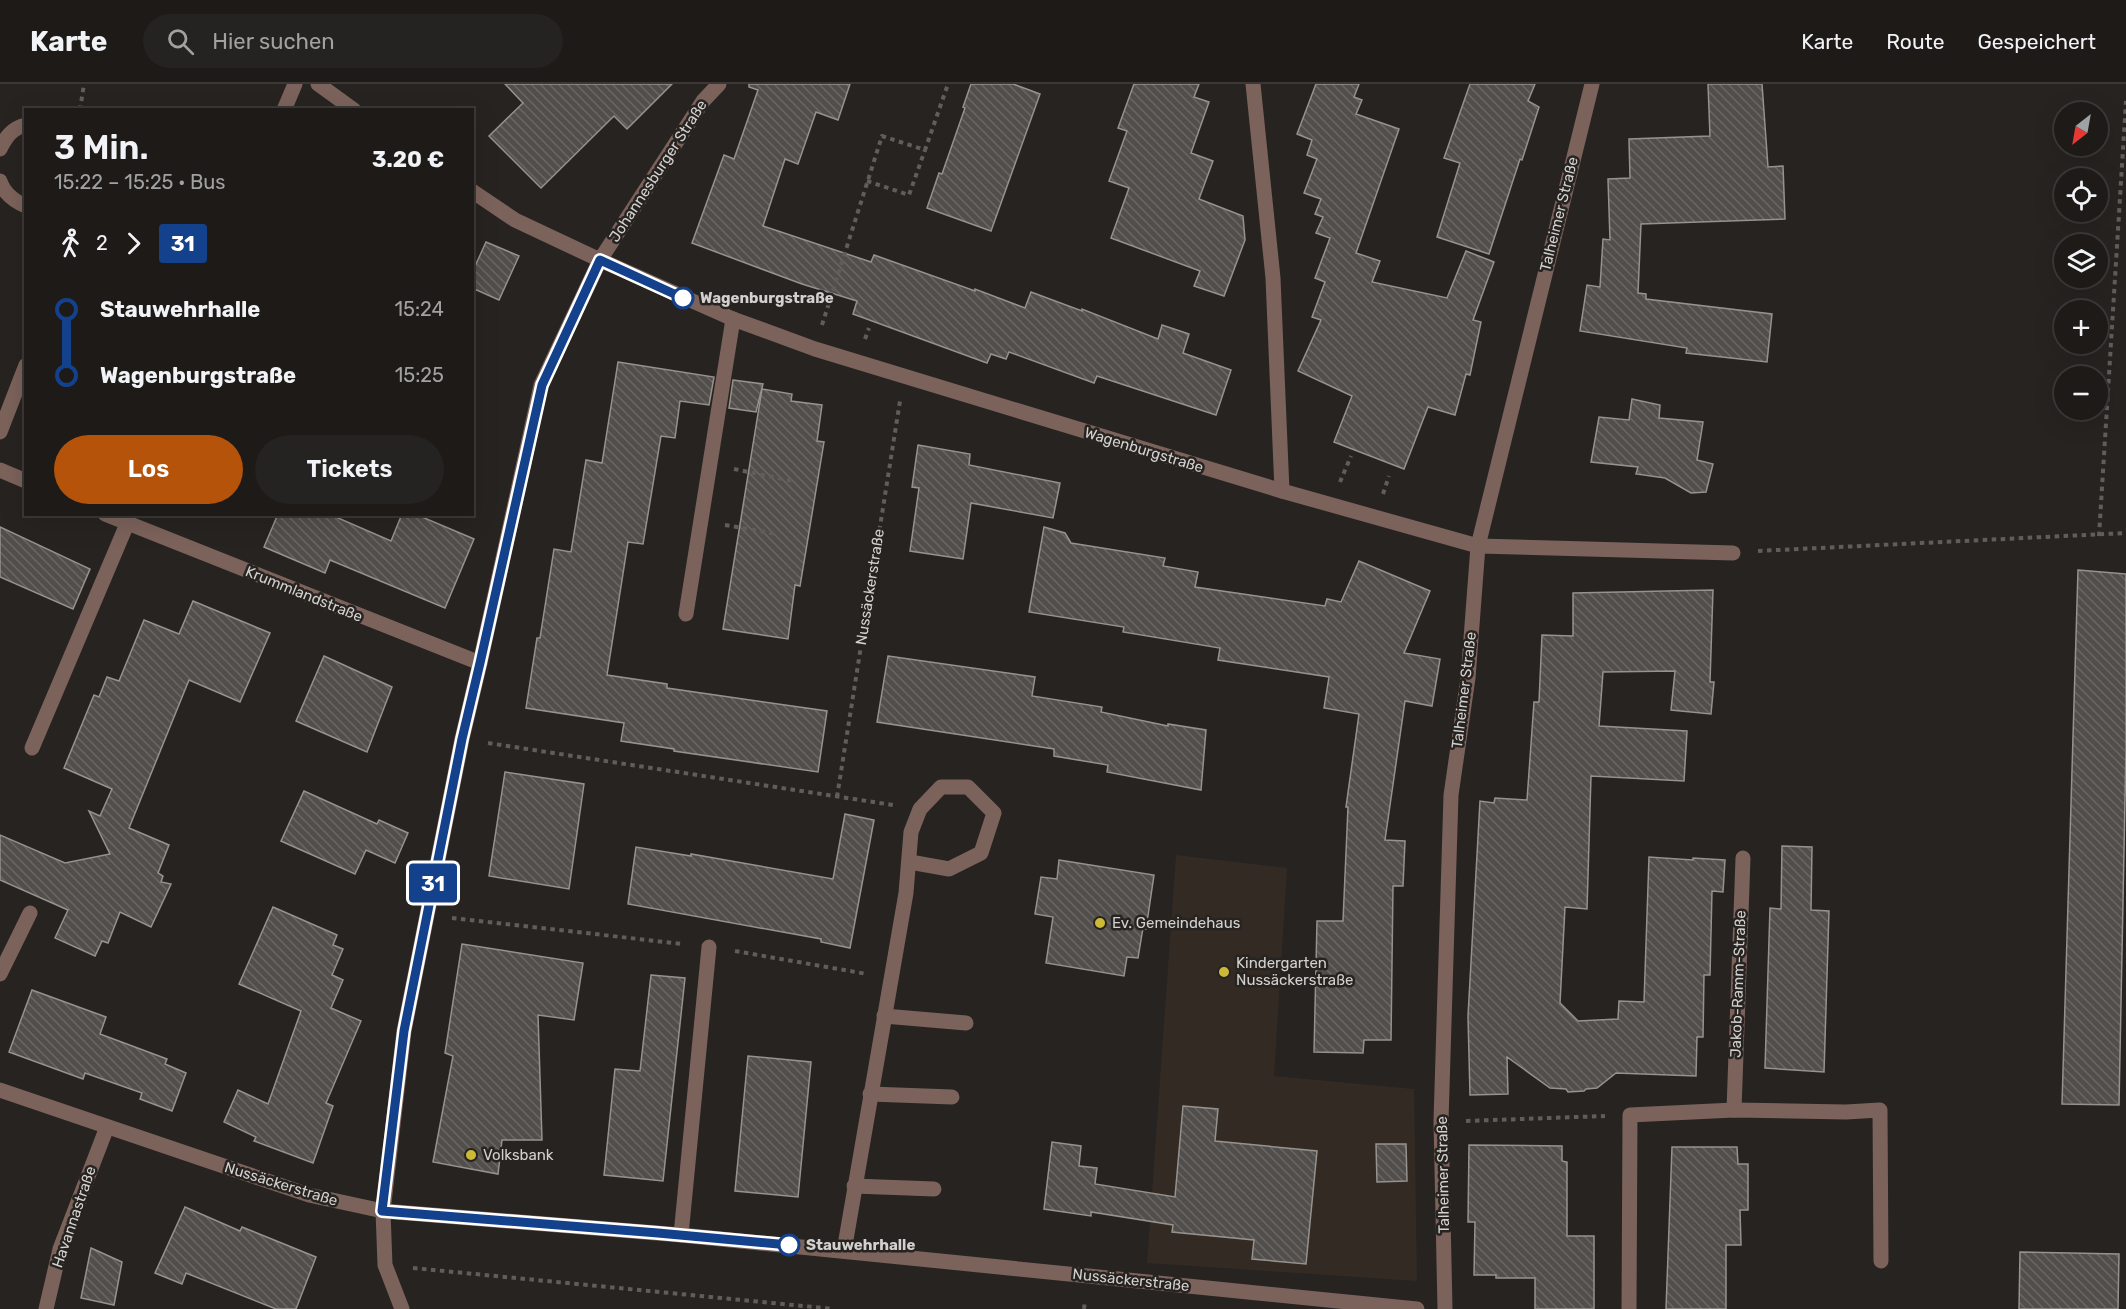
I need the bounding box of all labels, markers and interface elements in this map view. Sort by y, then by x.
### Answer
search box [143,14,563,68]
text: Karte [30,25,107,58]
icon: search [164,25,197,58]
text: Hier suchen [212,28,335,55]
text: Karte [1801,29,1853,54]
text: Route [1886,29,1945,54]
text: Gespeichert [1978,29,2096,54]
street label: Johannesburger Straße [605,97,711,245]
north arrow [2054,102,2108,156]
map controls [2054,102,2108,420]
text: 3 Min. [54,128,149,167]
text: 3.20 € [372,146,444,173]
street label: Talheimer Straße [1536,155,1582,273]
button: locate [2054,168,2108,222]
text: 15:22 – 15:25 · Bus [54,170,226,194]
icon: walk [54,227,87,260]
icon: forward [117,227,150,260]
text: 2 [96,231,108,255]
text: 31 [171,231,195,256]
button: layers [2054,234,2108,288]
marker: Wagenburgstraße [672,287,694,309]
place label: Wagenburgstraße [700,289,834,307]
text: Stauwehrhalle [100,296,260,323]
text: 15:24 [394,297,444,321]
button: + [2054,300,2108,354]
text: Wagenburgstraße [100,362,296,389]
text: 15:25 [395,363,444,387]
button: − [2054,366,2108,420]
street label: Wagenburgstraße [1082,423,1206,477]
button: Los [54,435,243,504]
button: Tickets [255,435,444,504]
street label: Nussäckerstraße [852,528,888,646]
street label: Krummlandstraße [243,562,365,626]
street label: Talheimer Straße [1448,631,1480,749]
line badge: 31 [406,864,460,902]
text: 31 [421,871,445,896]
street label: Jakob-Ramm-Straße [1726,910,1750,1058]
place label: Ev. Gemeindehaus [1112,914,1241,932]
marker: Ev. Gemeindehaus [1093,916,1107,930]
place label: Kindergarten Nussäckerstraße [1236,954,1353,989]
marker: Kindergarten Nussäckerstraße [1217,965,1231,979]
street label: Talheimer Straße [1433,1116,1453,1234]
place label: Volksbank [483,1146,554,1164]
marker: Volksbank [464,1148,478,1162]
street label: Nussäckerstraße [222,1158,340,1210]
street label: Havannastraße [48,1164,100,1270]
marker: Stauwehrhalle [778,1234,800,1256]
place label: Stauwehrhalle [806,1236,915,1254]
street label: Nussäckerstraße [1072,1265,1190,1295]

